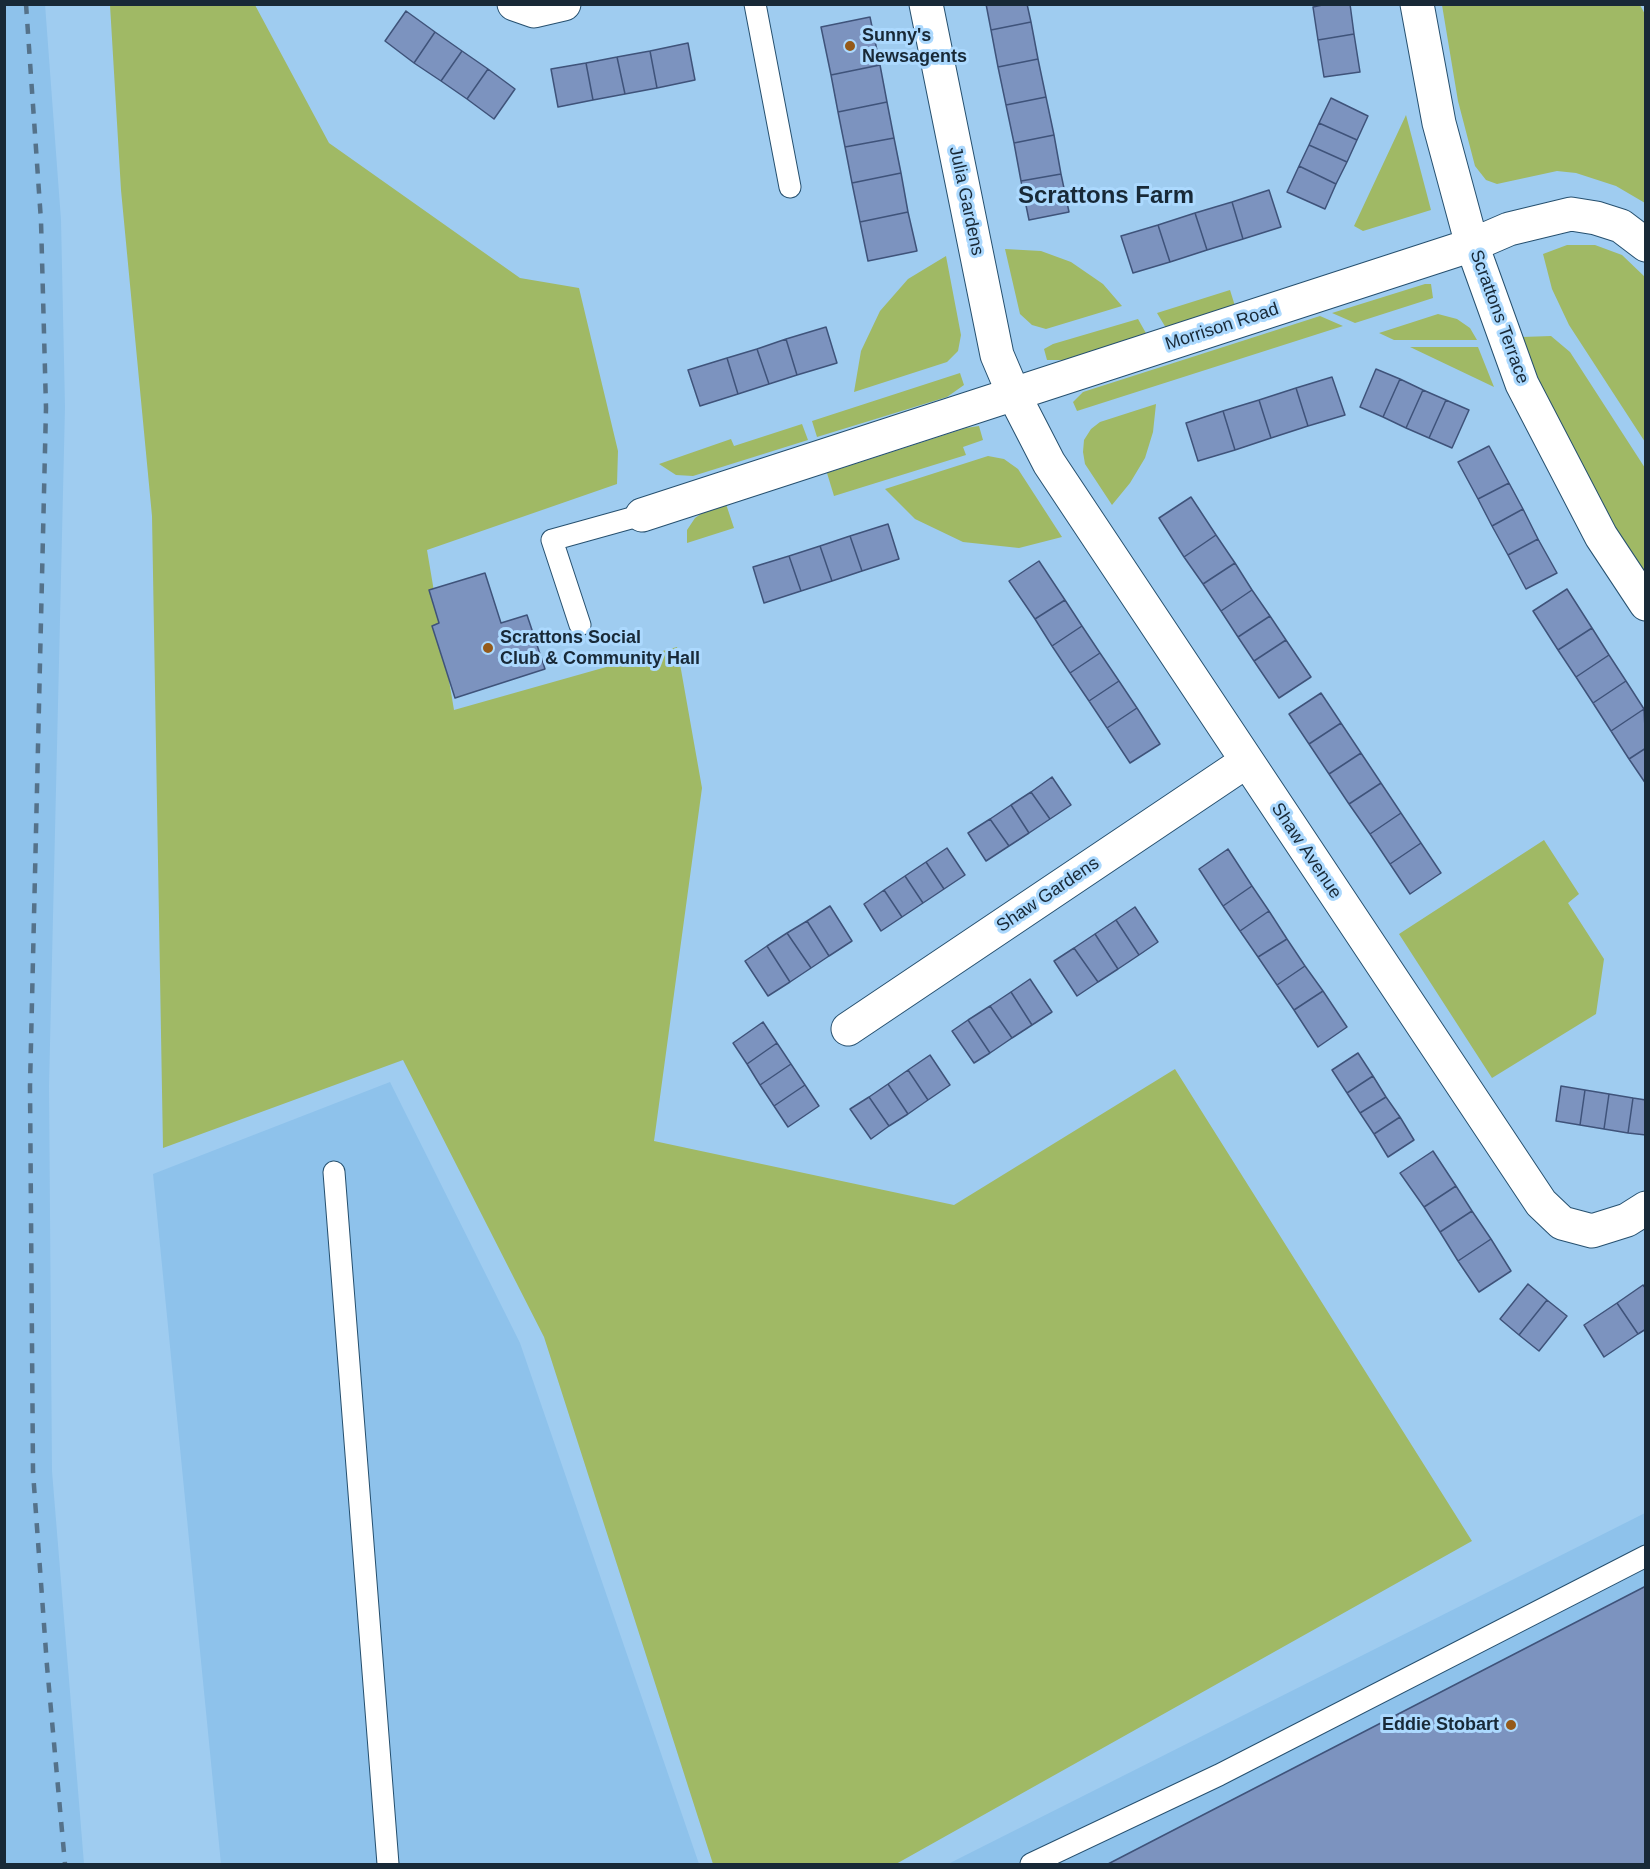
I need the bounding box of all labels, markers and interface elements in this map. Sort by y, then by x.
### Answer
place label: Sunny's Newsagents [862,25,967,68]
marker: Sunny's Newsagents [843,39,857,53]
street label: Julia Gardens [944,144,988,258]
district label: Scrattons Farm [1018,182,1194,210]
street label: Scrattons Terrace [1465,247,1533,387]
street label: Morrison Road [1163,298,1281,356]
place label: Scrattons Social Club & Community Hall [500,627,700,670]
marker: Scrattons Social Club & Community Hall [481,641,495,655]
street label: Shaw Avenue [1266,799,1346,903]
street label: Shaw Gardens [993,853,1103,937]
place label: Eddie Stobart [1382,1714,1499,1736]
marker: Eddie Stobart [1504,1718,1518,1732]

